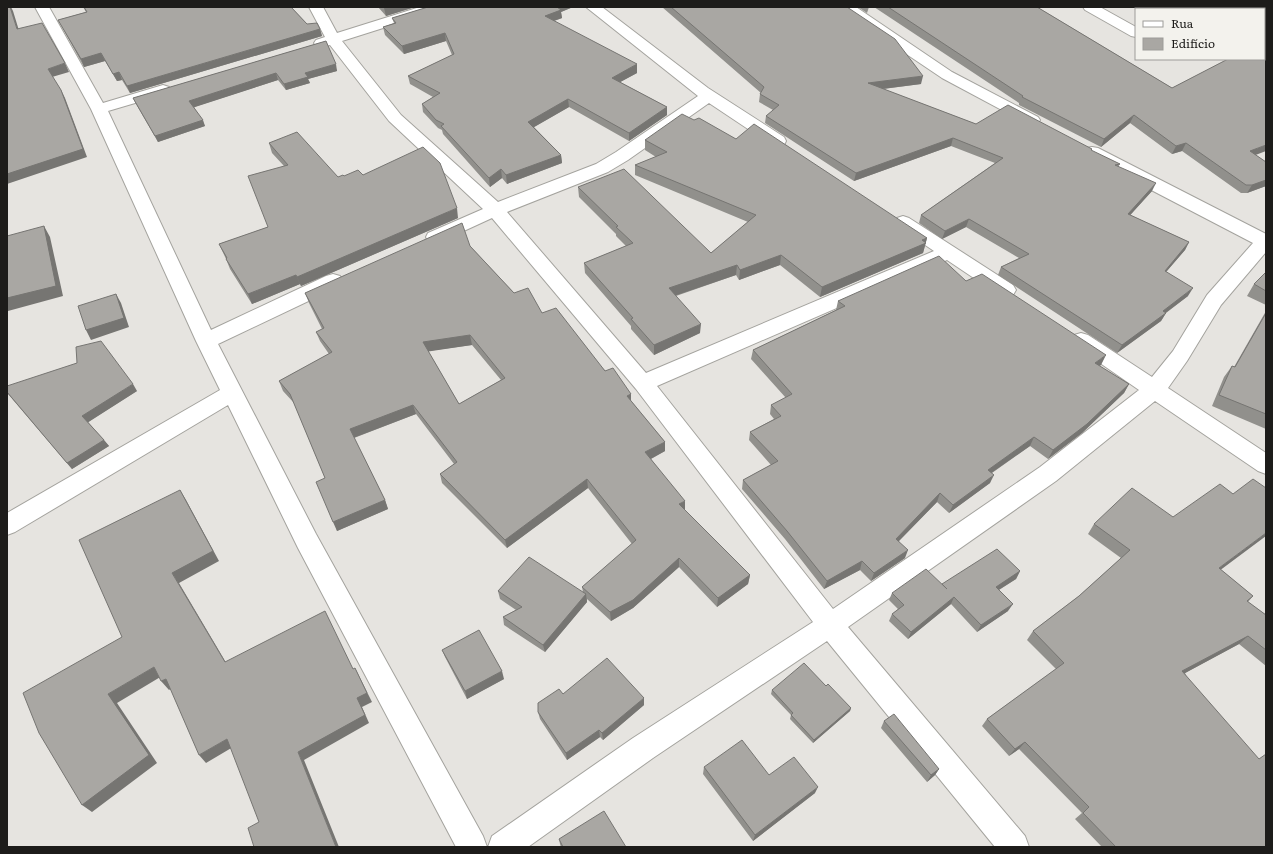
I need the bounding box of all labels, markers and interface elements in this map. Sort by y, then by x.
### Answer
legend [1135,8,1265,60]
text: Rua [1171,14,1194,32]
text: Edifício [1171,34,1215,52]

